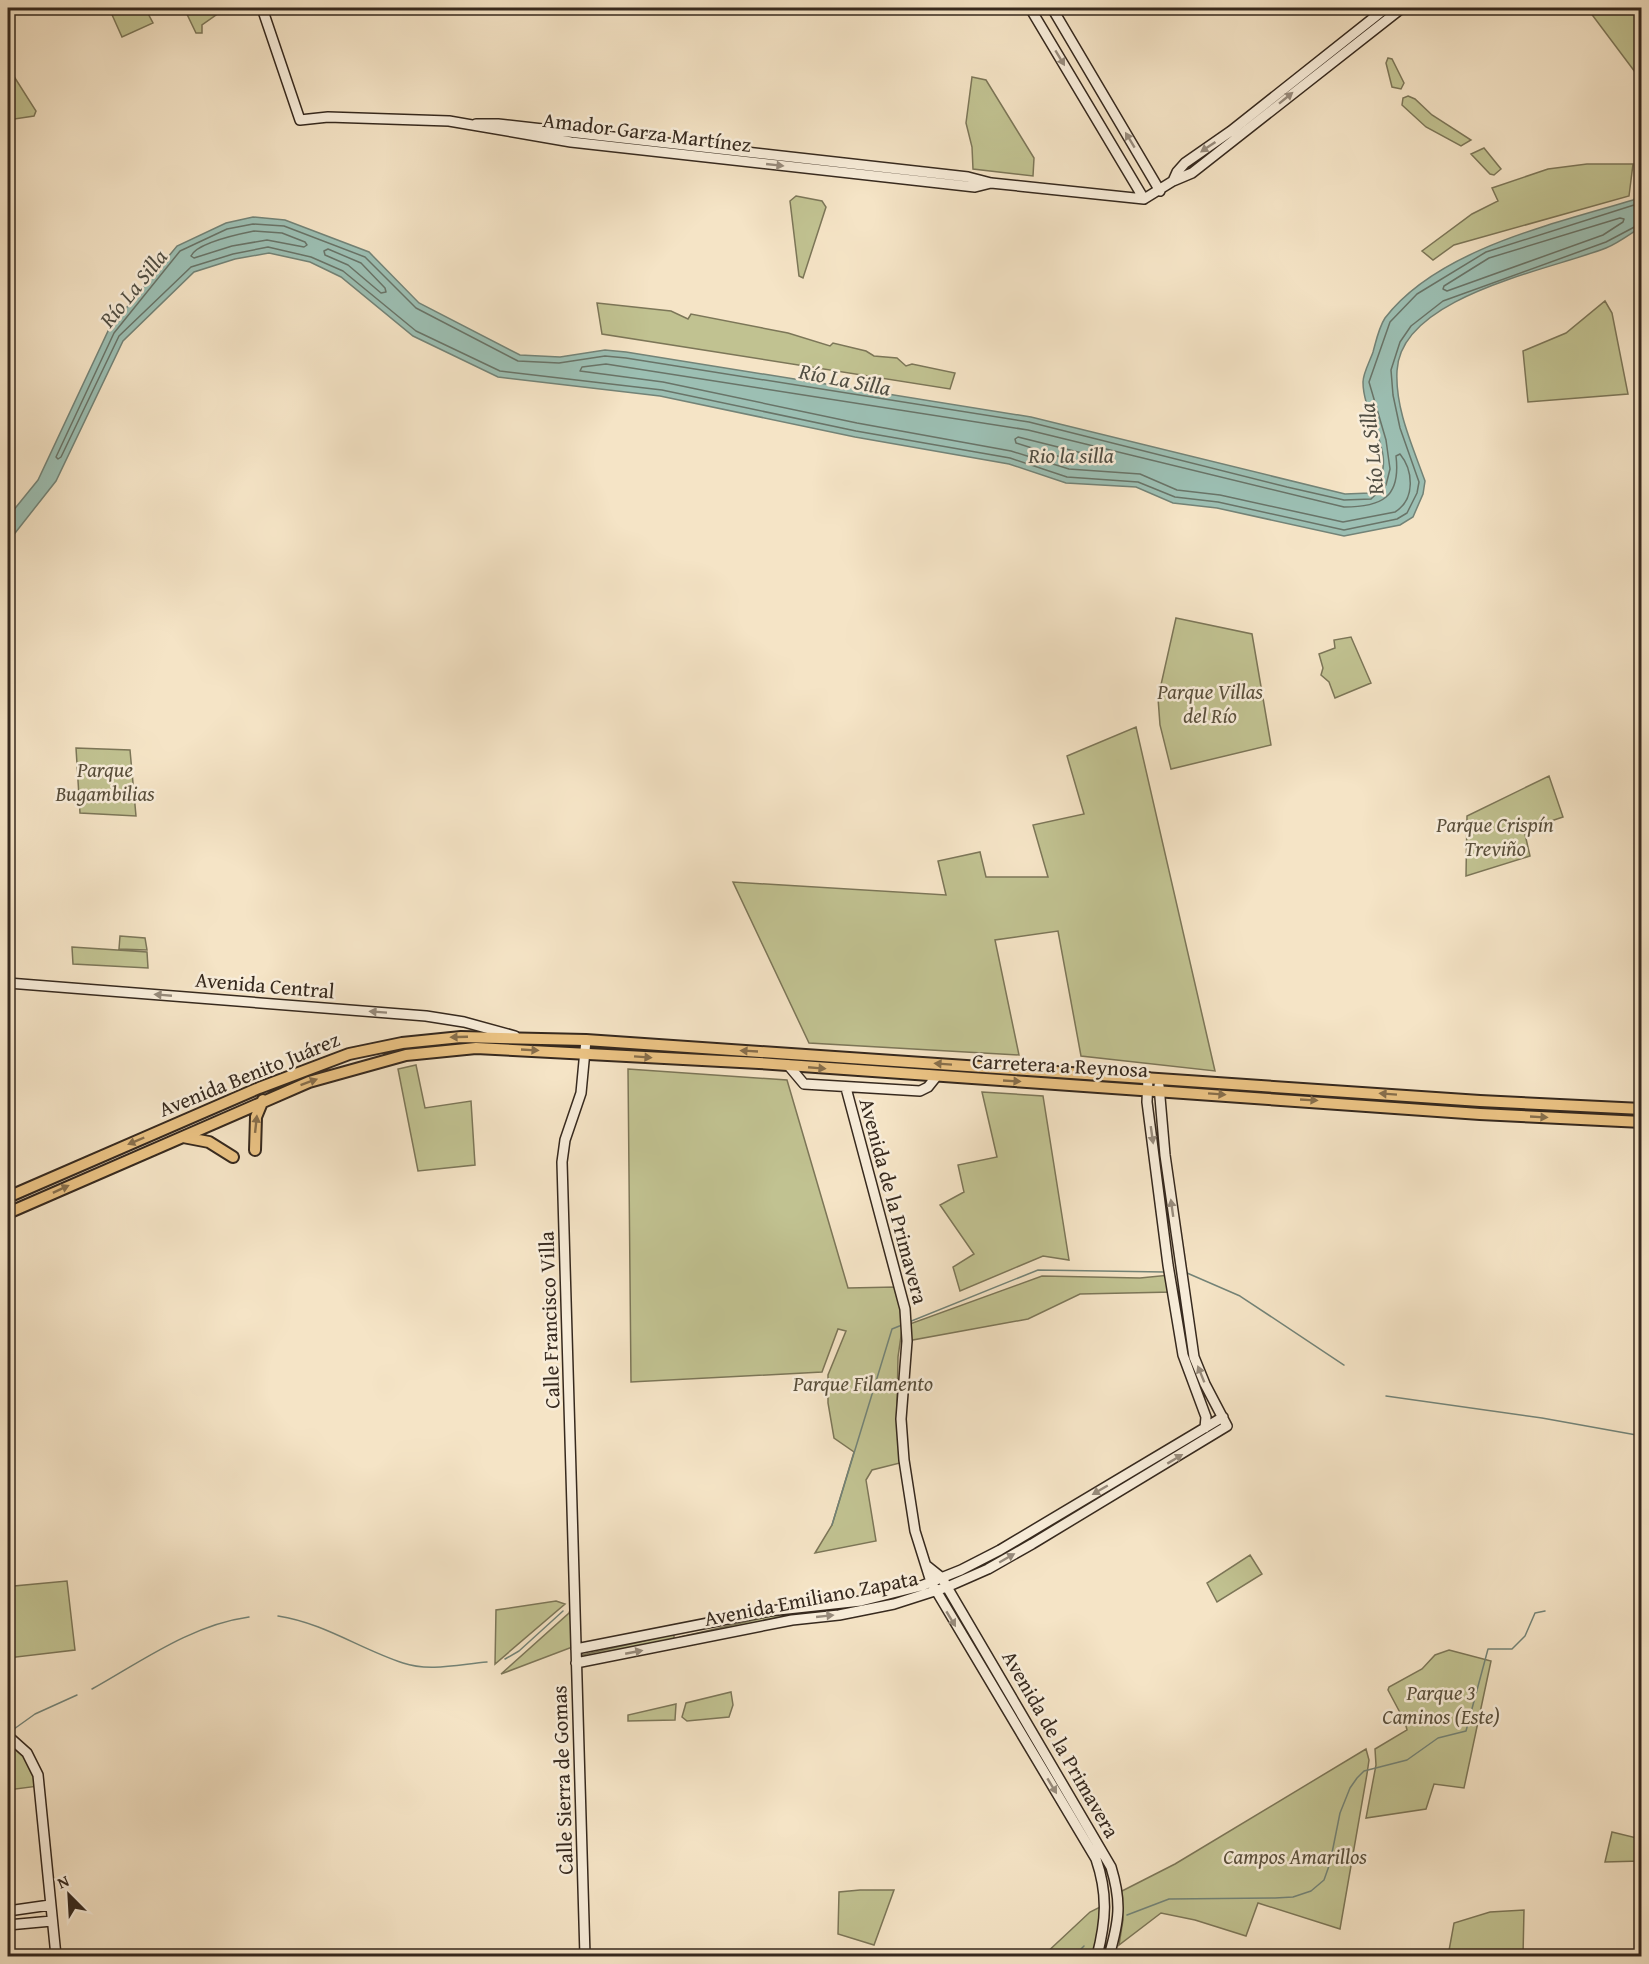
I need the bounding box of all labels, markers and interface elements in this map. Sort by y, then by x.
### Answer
one-way arrow [1054,50,1065,66]
one-way arrow [1279,92,1294,104]
street label: Amador Garza Martínez [541,104,753,160]
one-way arrow [1126,132,1136,149]
one-way arrow [1200,141,1216,153]
one-way arrow [766,160,785,170]
water label: Río La Silla [91,242,175,335]
water label: Río La Silla [796,354,893,404]
water label: Río La Silla [1350,401,1392,498]
water label: Rio la silla [1027,439,1114,471]
park label: Parque Villas del Río [1156,676,1263,731]
park label: Parque Bugambilias [54,754,155,809]
park label: Parque Crispín Treviño [1435,809,1554,864]
street label: Avenida Central [194,963,336,1007]
one-way arrow [153,990,172,1000]
one-way arrow [368,1007,387,1017]
street label: Avenida Benito Juárez [154,1024,344,1124]
one-way arrow [450,1033,469,1042]
street label: Carretera a Reynosa [971,1045,1149,1085]
one-way arrow [521,1046,540,1055]
one-way arrow [739,1046,758,1055]
one-way arrow [633,1052,652,1062]
one-way arrow [934,1060,953,1069]
one-way arrow [808,1063,827,1072]
one-way arrow [300,1077,318,1086]
one-way arrow [1002,1077,1021,1086]
one-way arrow [1207,1089,1226,1099]
one-way arrow [1378,1089,1397,1099]
street label: Avenida de la Primavera [852,1095,936,1307]
one-way arrow [1299,1096,1318,1105]
one-way arrow [1529,1112,1548,1121]
one-way arrow [251,1115,261,1134]
one-way arrow [1147,1126,1156,1145]
one-way arrow [127,1137,145,1146]
one-way arrow [52,1184,69,1193]
one-way arrow [1168,1199,1177,1218]
street label: Calle Francisco Villa [530,1231,568,1409]
one-way arrow [1196,1365,1205,1383]
park label: Parque Filamento [792,1368,933,1399]
one-way arrow [1166,1454,1183,1464]
one-way arrow [1091,1485,1108,1495]
one-way arrow [999,1553,1016,1563]
street label: Avenida Emiliano Zapata [701,1562,921,1634]
one-way arrow [816,1611,835,1621]
one-way arrow [946,1611,956,1628]
street label: Avenida de la Primavera [995,1644,1127,1844]
one-way arrow [624,1647,643,1656]
park label: Parque 3 Caminos (Este) [1382,1677,1500,1732]
street label: Calle Sierra de Gomas [543,1685,581,1875]
one-way arrow [1046,1778,1057,1794]
park label: Campos Amarillos [1223,1841,1367,1872]
north arrow [39,1865,99,1925]
text: N [53,1868,73,1894]

